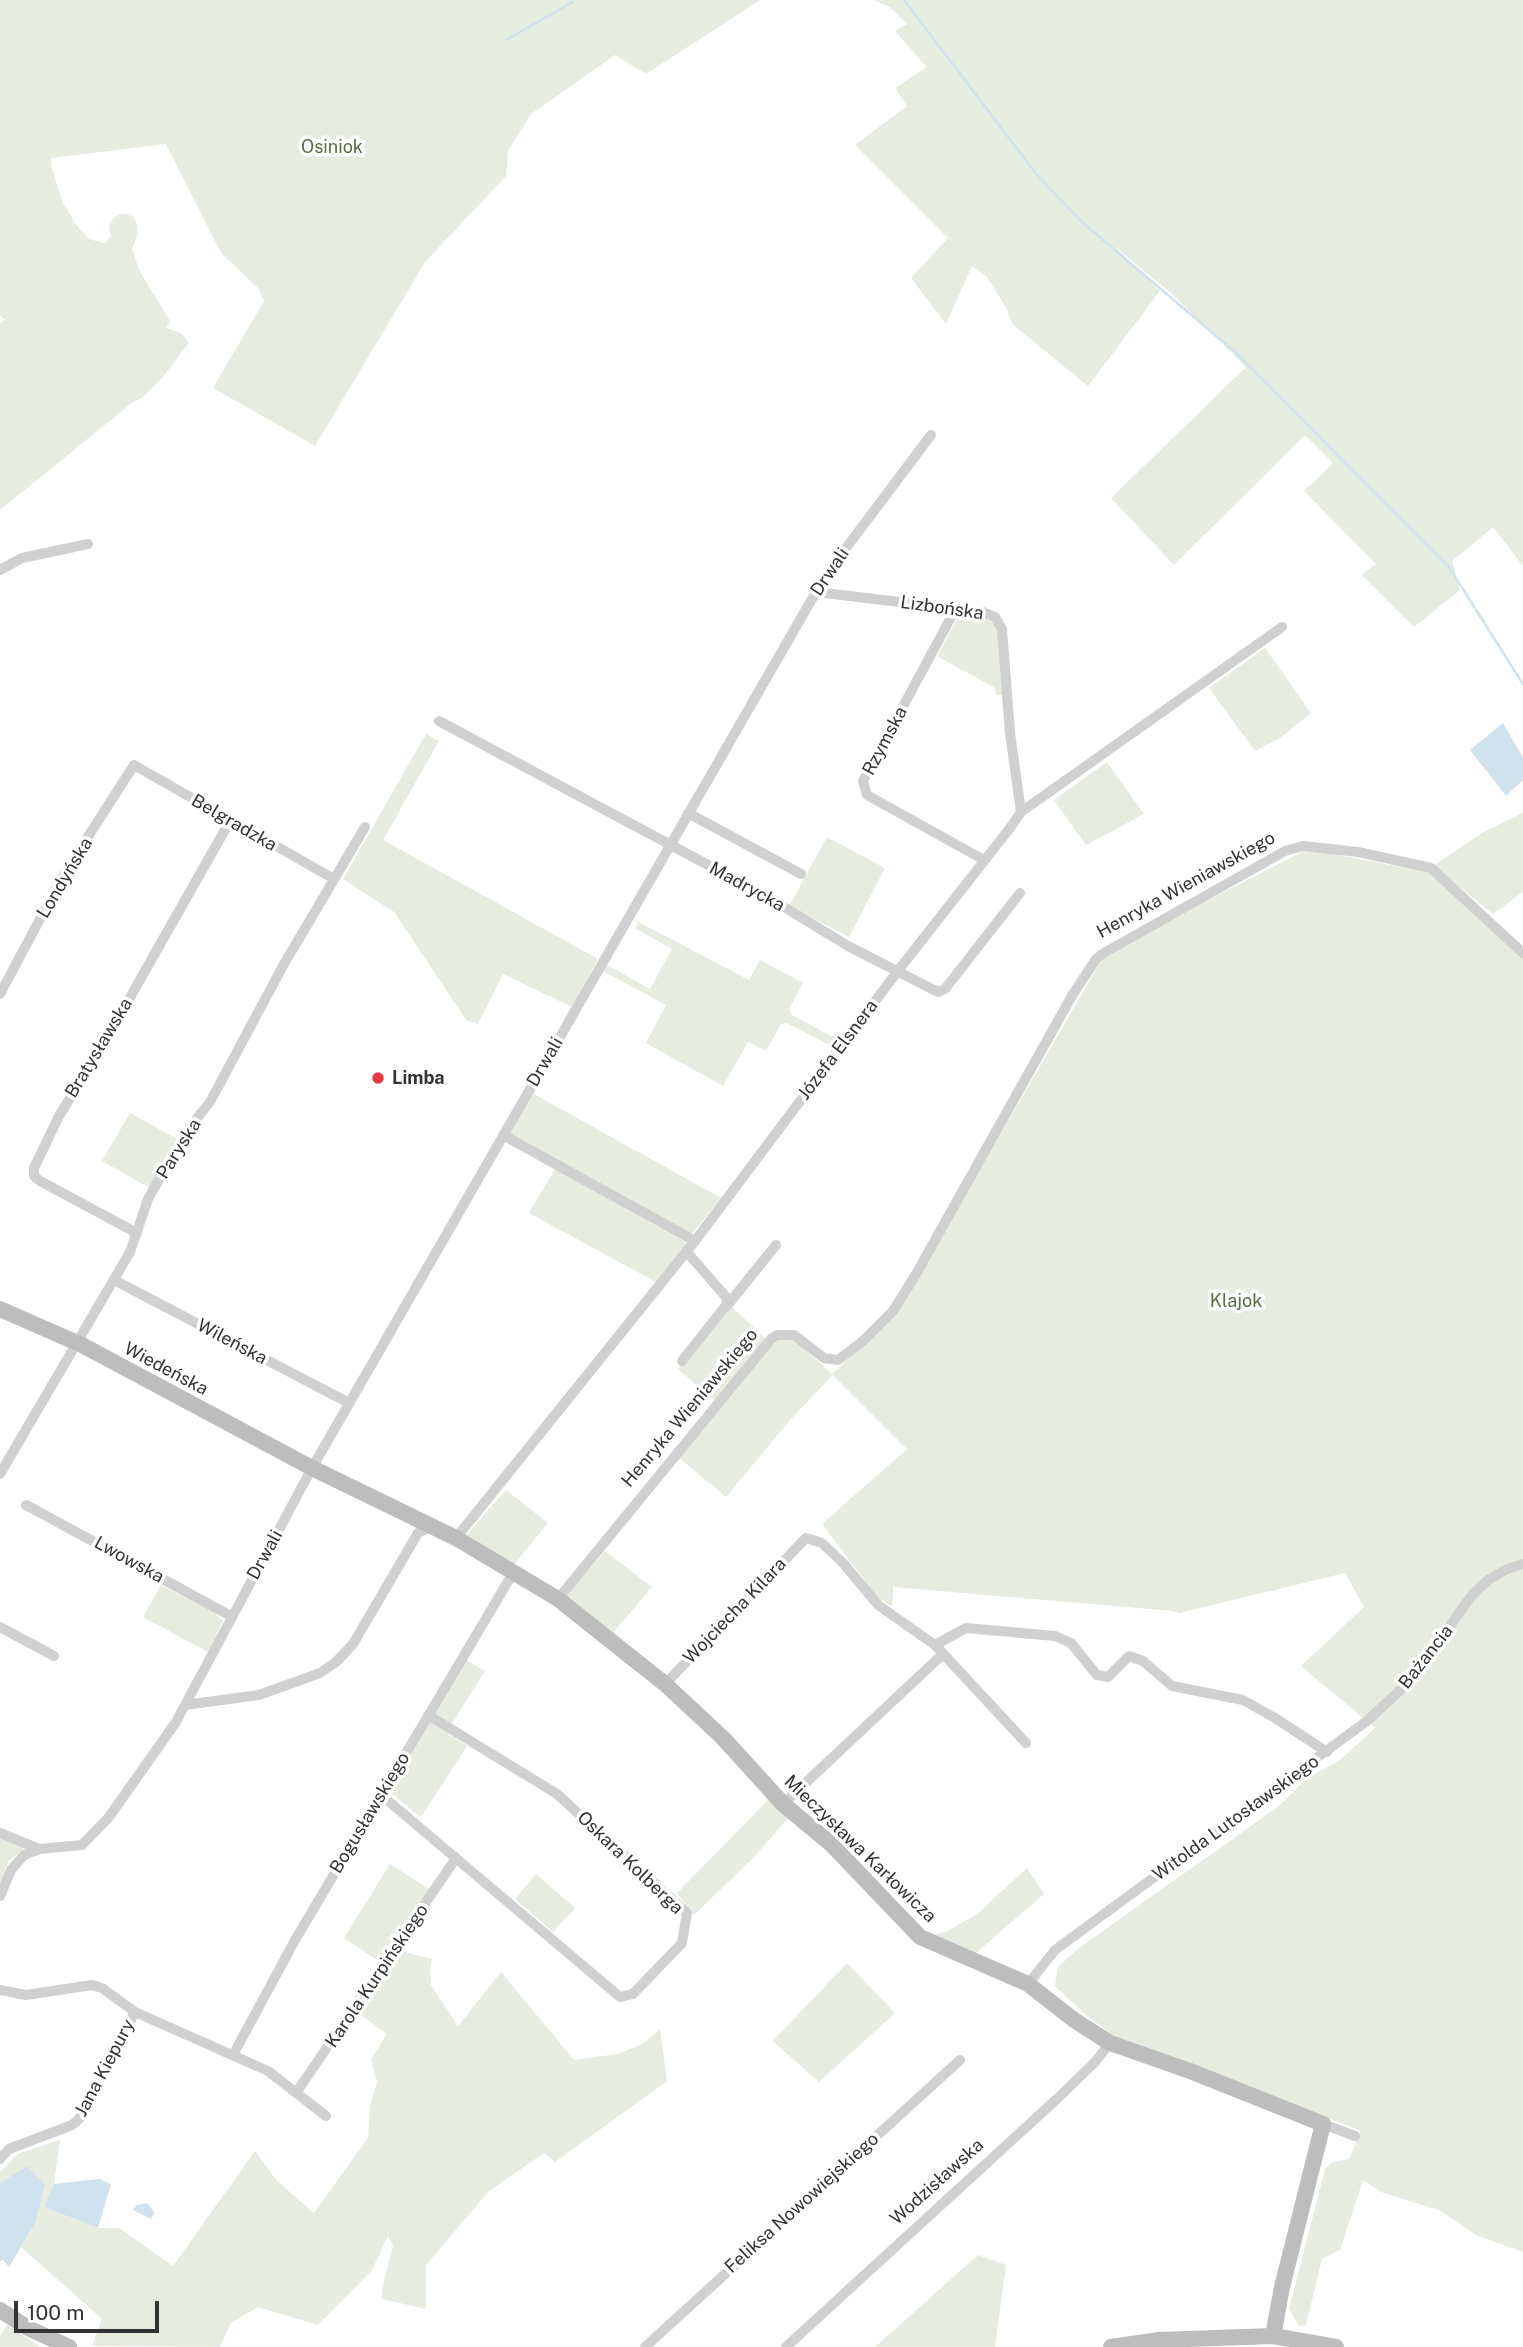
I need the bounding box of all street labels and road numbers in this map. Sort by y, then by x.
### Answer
street label: Drwali [806,544,854,600]
street label: Lizbońska [899,591,985,625]
street label: Rzymska [858,703,912,779]
street label: Belgradzka [187,790,281,856]
street label: Henryka Wieniawskiego [1093,827,1279,943]
street label: Londyńska [33,834,97,922]
street label: Madrycka [706,857,788,917]
street label: Bratysławska [61,994,137,1102]
street label: Józefa Elsnera [793,996,883,1104]
street label: Drwali [522,1033,568,1091]
street label: Paryska [152,1115,206,1183]
street label: Wileńska [193,1315,271,1369]
street label: Henryka Wieniawskiego [617,1324,763,1492]
street label: Wiedeńska [120,1338,212,1400]
street label: Drwali [243,1526,287,1584]
street label: Lwowska [90,1532,168,1588]
street label: Wojciecha Kilara [679,1554,791,1668]
street label: Bażancia [1394,1621,1458,1693]
street label: Bogusławskiego [325,1749,415,1877]
street label: Witolda Lutosławskiego [1149,1750,1323,1886]
street label: Mieczysława Karłowicza [780,1771,940,1927]
street label: Oskara Kolberga [573,1807,687,1919]
street label: Karola Kurpińskiego [321,1900,433,2052]
street label: Jana Kiepury [70,2016,140,2120]
street label: Feliksa Nowowiejskiego [721,2128,883,2278]
street label: Wodzisławska [886,2134,988,2230]

